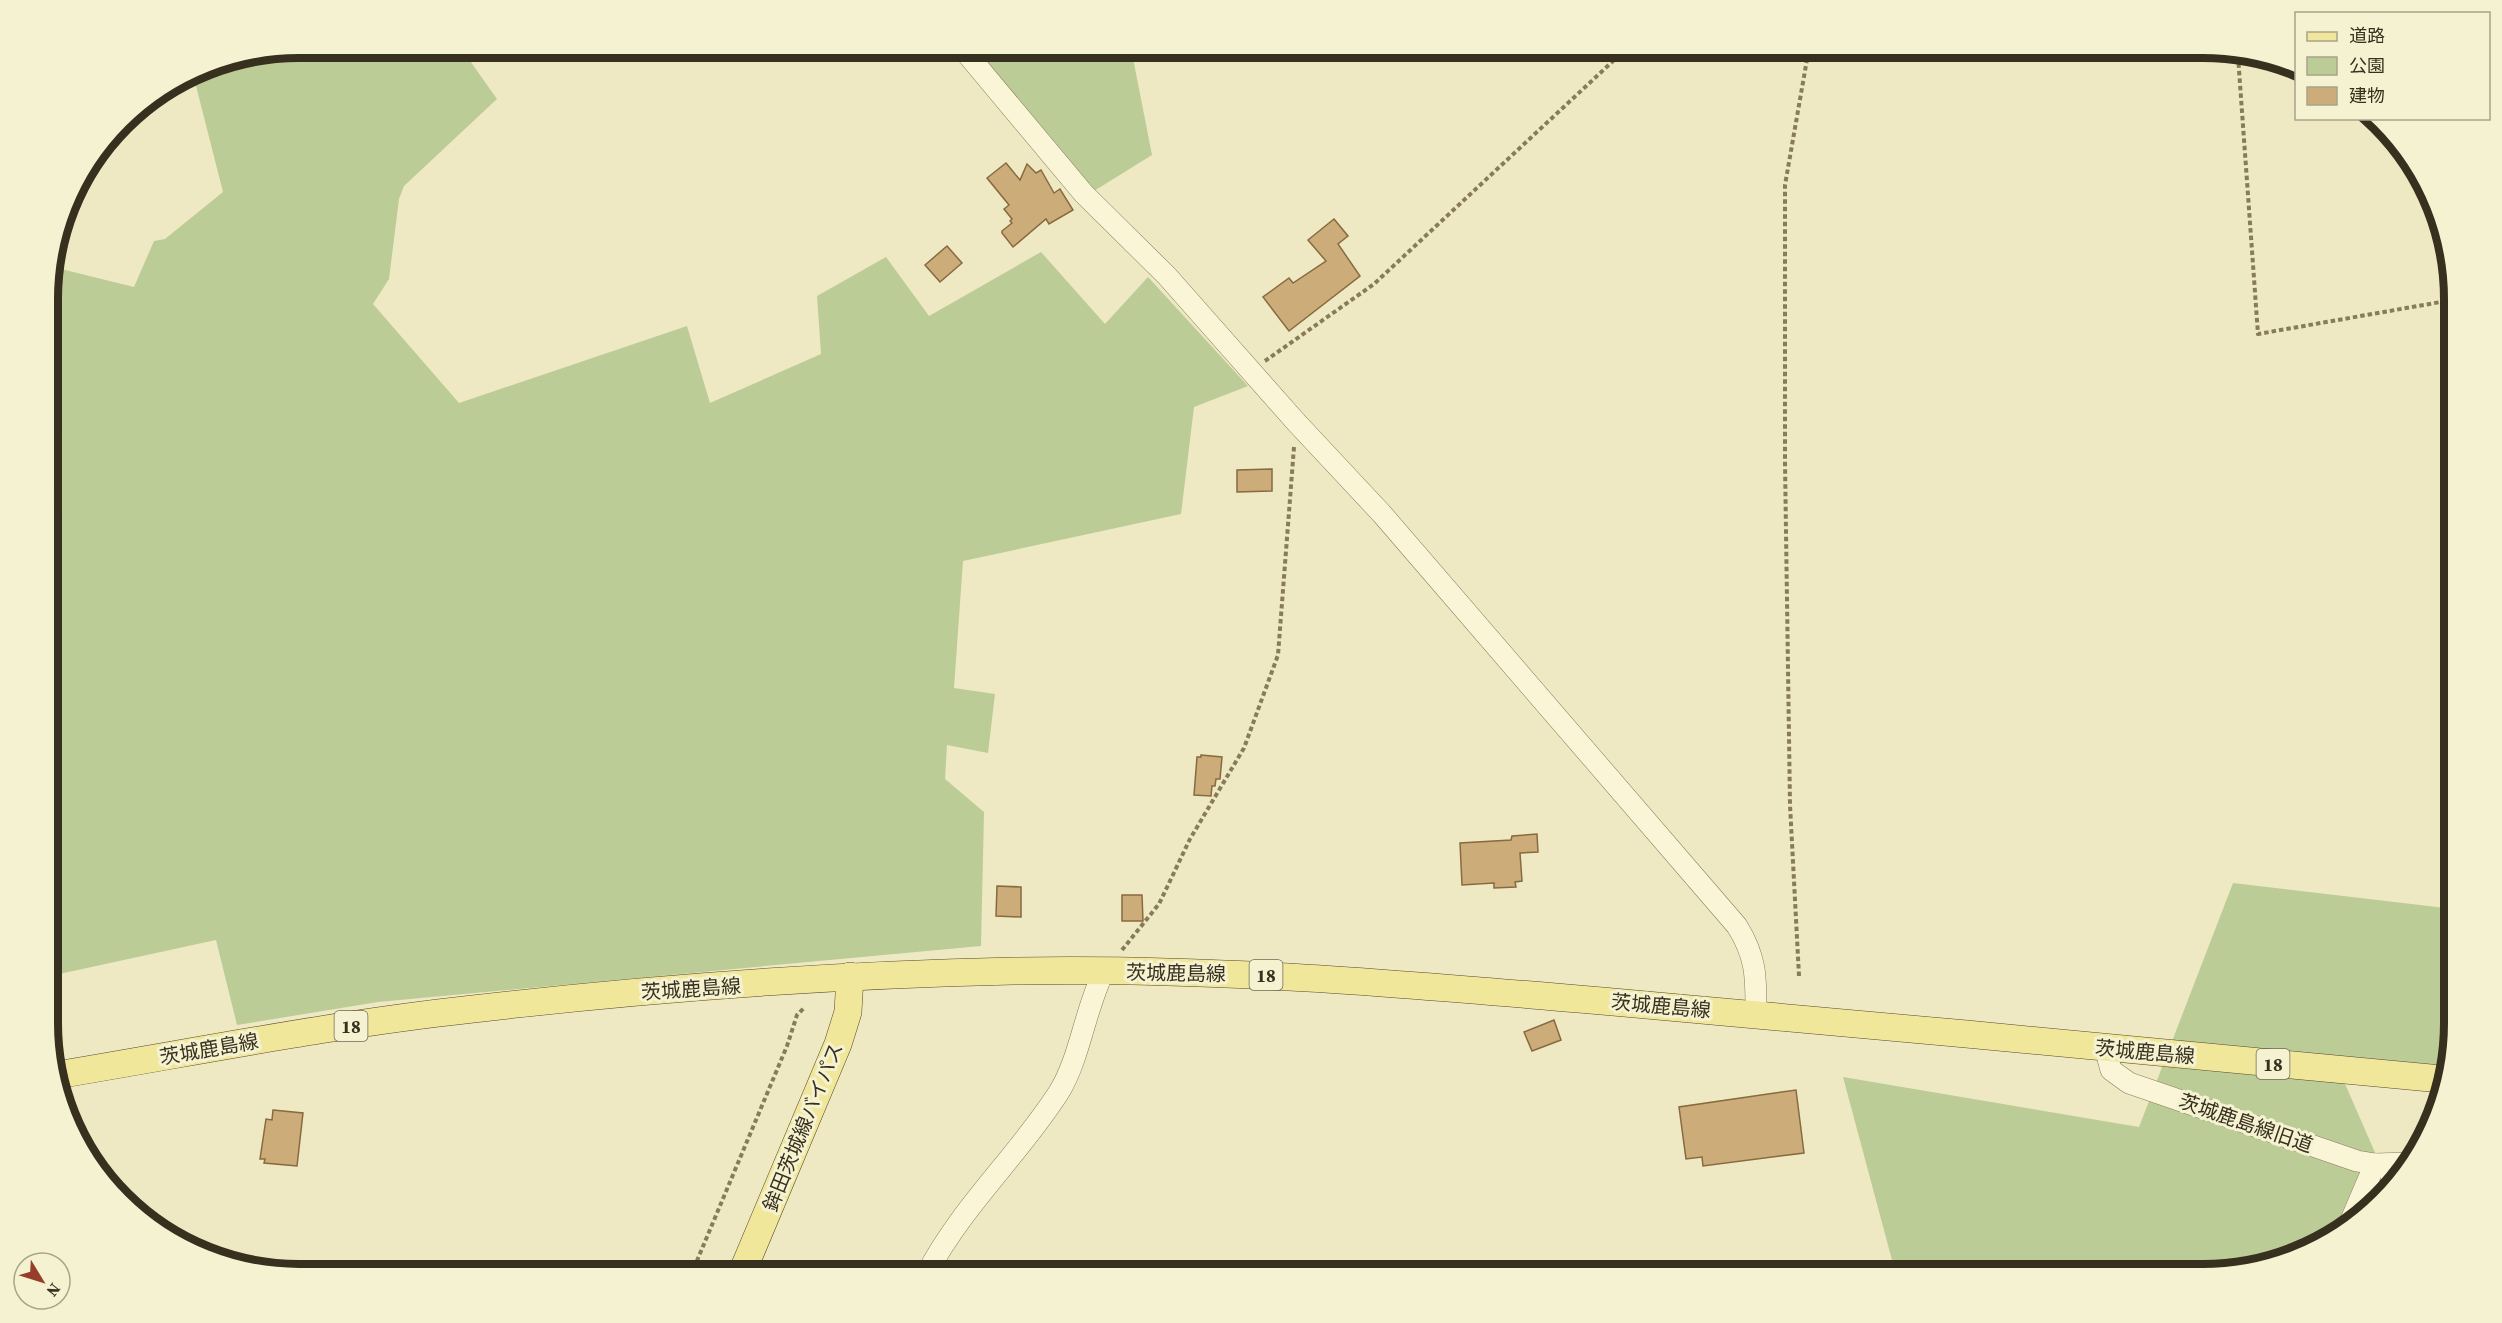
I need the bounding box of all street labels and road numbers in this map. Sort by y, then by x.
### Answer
street label: 茨城鹿島線 [1126,958,1226,988]
road number: 18 [1250,960,1282,990]
street label: 茨城鹿島線 [640,972,742,1006]
street label: 茨城鹿島線 [1610,988,1712,1024]
road number: 18 [334,1011,368,1041]
street label: 茨城鹿島線 [157,1027,261,1071]
street label: 茨城鹿島線 [2094,1034,2196,1070]
street label: 鉾田茨城線バイパス [756,1038,850,1216]
road number: 18 [2256,1049,2290,1079]
street label: 茨城鹿島線旧道 [2175,1087,2317,1159]

